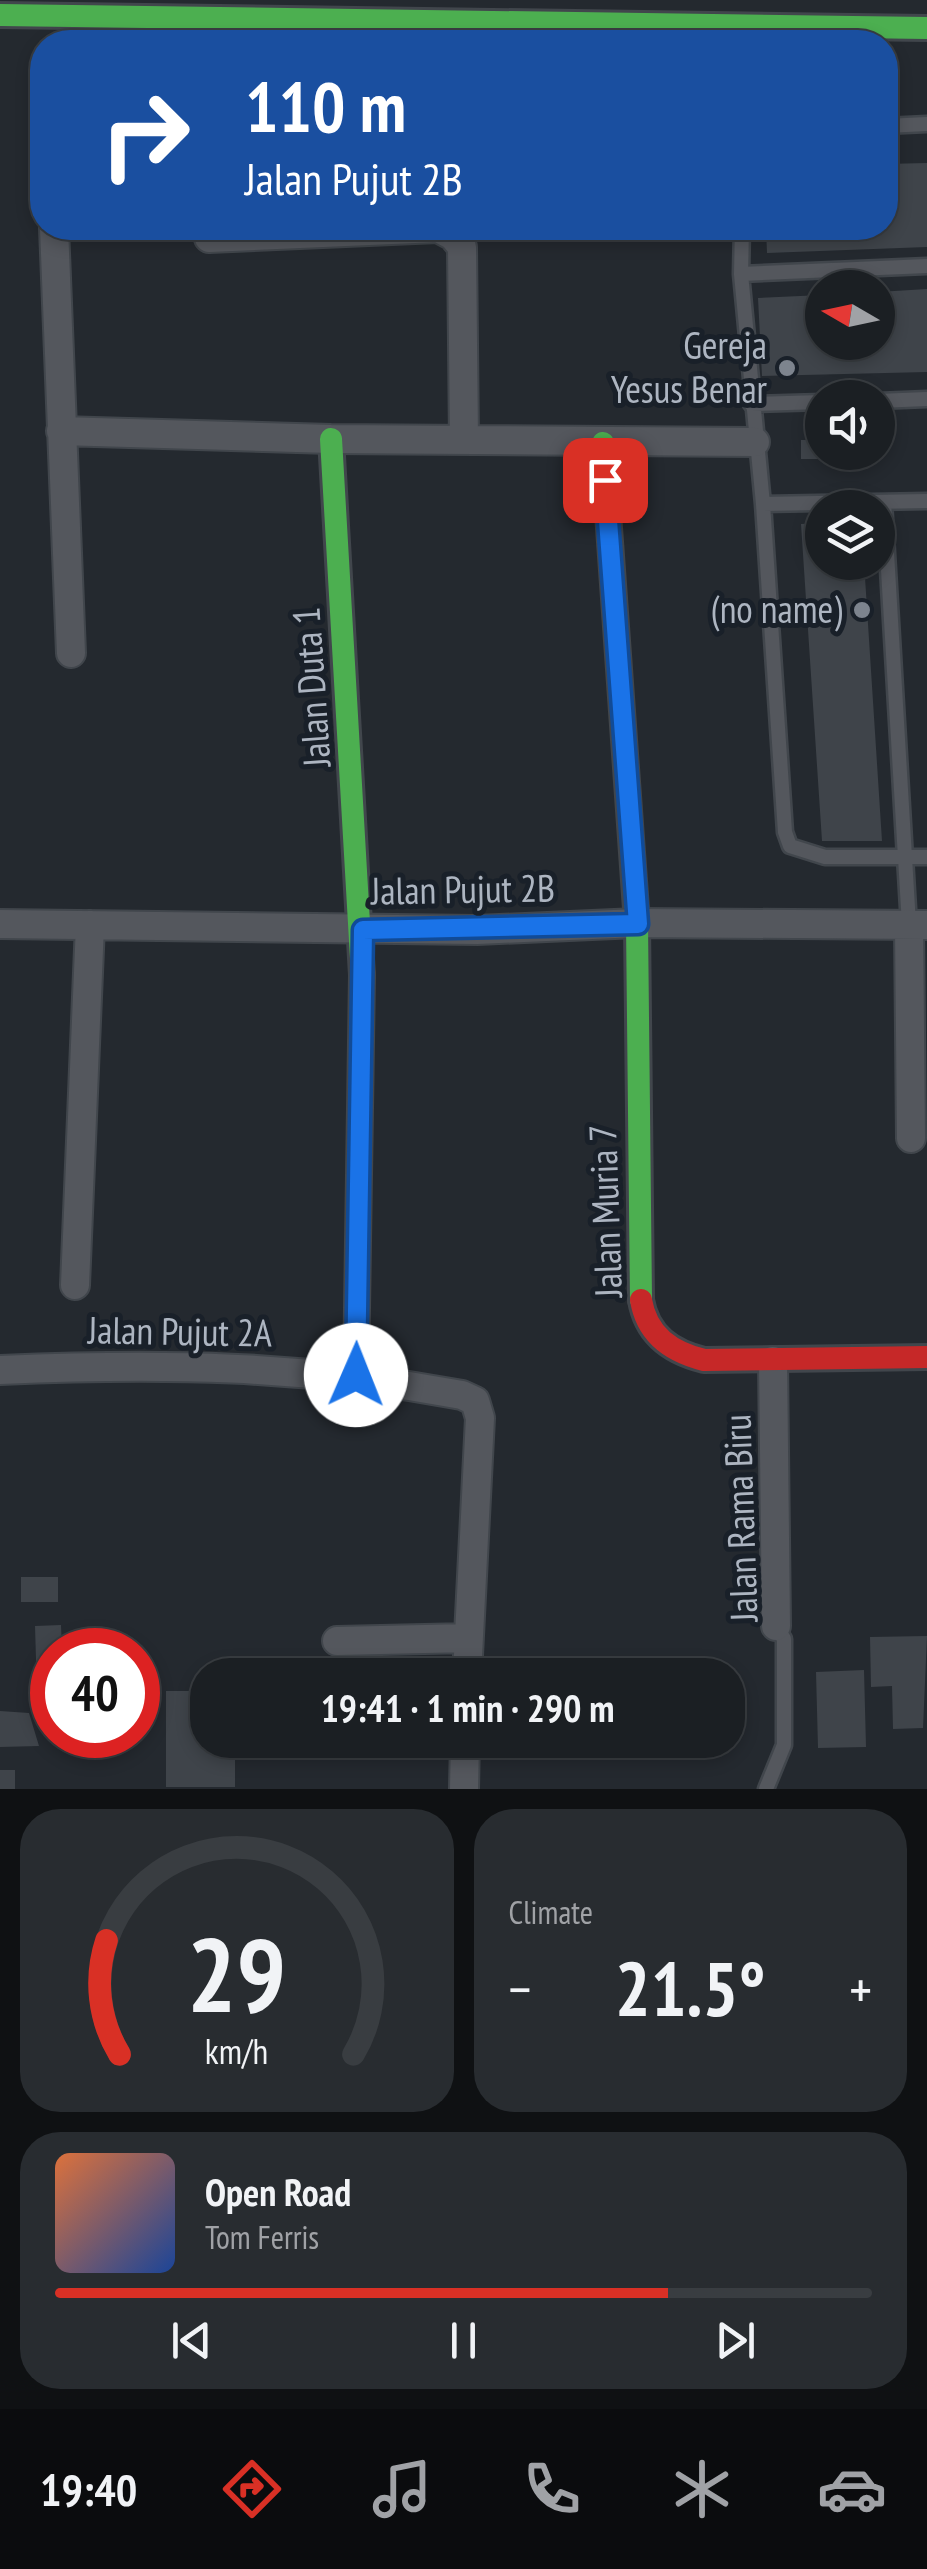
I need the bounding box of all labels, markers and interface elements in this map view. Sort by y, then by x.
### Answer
text: 110 m [245,61,406,151]
icon: right [80,70,210,200]
text: Jalan Pujut 2B [245,149,463,207]
north arrow [805,270,895,360]
map controls [805,270,895,580]
place label: Gereja Yesus Benar [611,320,768,413]
marker: Gereja Yesus Benar [776,357,798,379]
button: sound [805,380,895,470]
pin [563,438,648,523]
icon: arrive [578,453,633,508]
button: layers [805,490,895,580]
place label: (no name) [711,584,842,633]
marker: (no name) [851,599,873,621]
street label: Jalan Duta 1 [280,605,341,770]
street label: Jalan Pujut 2B [370,862,555,915]
street label: Jalan Muria 7 [577,1124,632,1299]
street label: Jalan Pujut 2A [87,1304,272,1357]
position arrow [304,1323,408,1427]
street label: Jalan Rama Biru [711,1413,768,1624]
speed limit sign: 40 [30,1628,160,1758]
text: 19:41 · 1 min · 290 m [321,1683,614,1732]
text: Climate [509,1891,593,1933]
text: 29 [187,1906,286,2041]
text: 21.5° [615,1940,766,2037]
text: − [509,1953,531,2024]
text: + [849,1953,872,2024]
text: km/h [205,2028,268,2074]
text: Open Road [205,2167,351,2216]
text: Tom Ferris [205,2216,319,2258]
icon: previous [164,2313,219,2368]
icon: pause [436,2313,491,2368]
icon: next [708,2313,763,2368]
icon: directions [217,2454,287,2524]
icon: music [367,2454,437,2524]
icon: phone [517,2454,587,2524]
icon: climate [667,2454,737,2524]
icon: car [817,2454,887,2524]
text: 19:40 [40,2460,137,2518]

